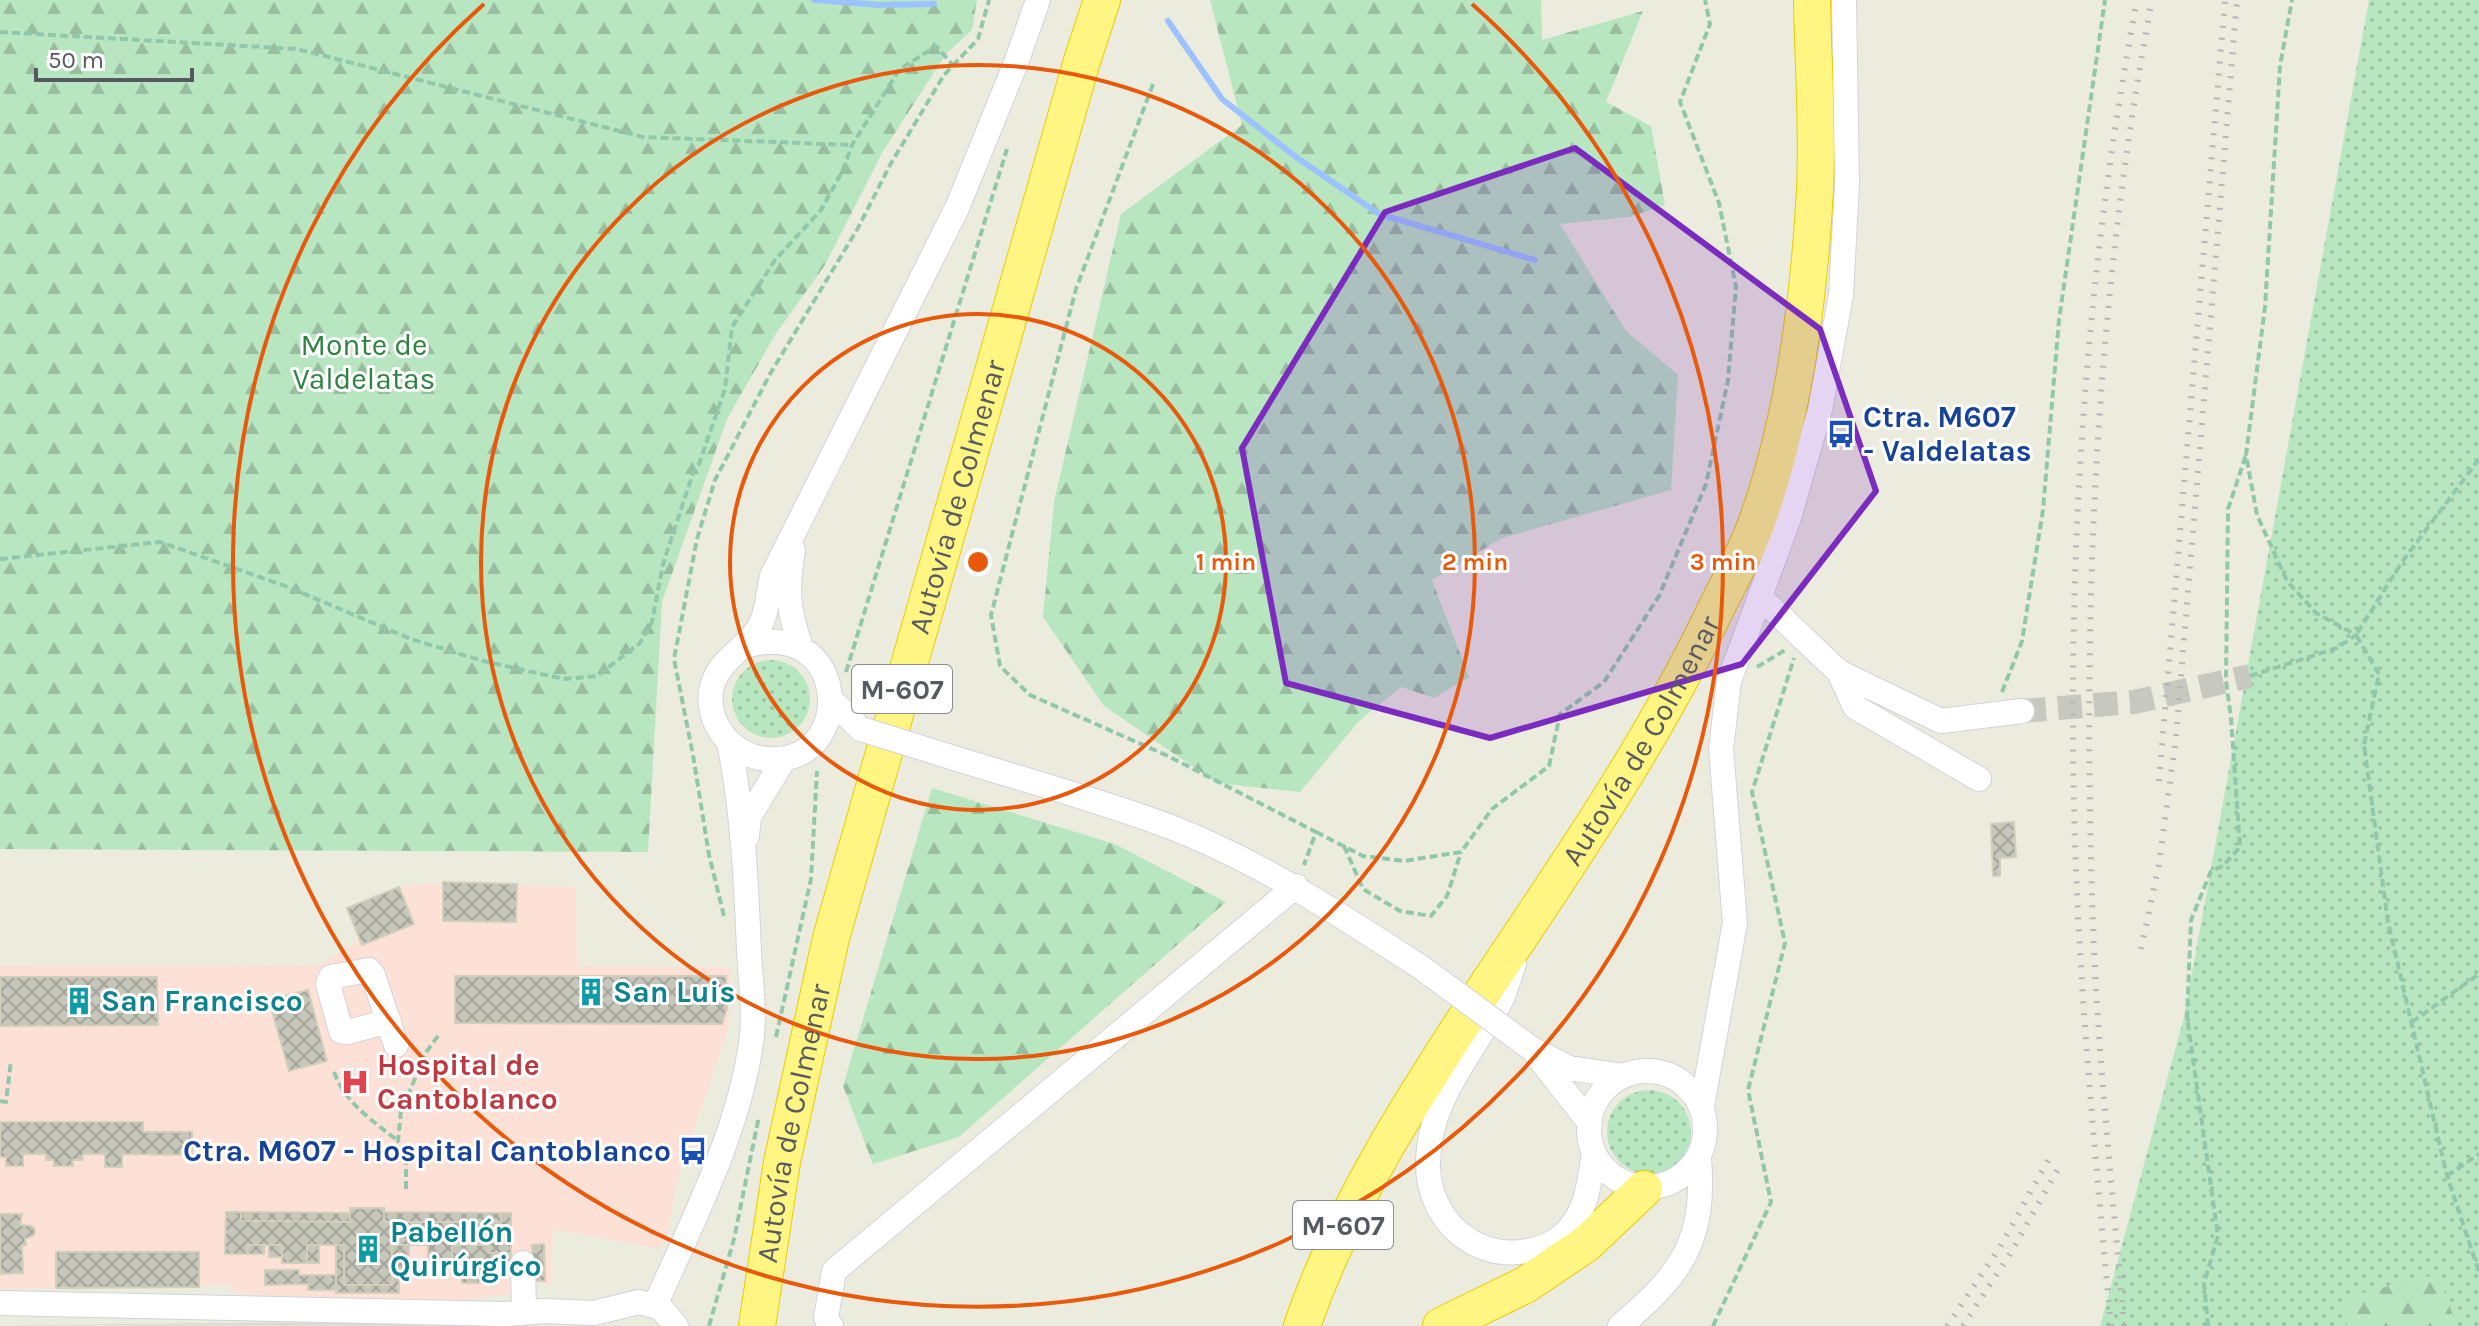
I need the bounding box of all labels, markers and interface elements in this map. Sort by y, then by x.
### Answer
scale bar [36,32,192,82]
text: 50 m [48,46,104,74]
park label: Monte de Valdelatas [293,327,435,397]
street label: Autovía de Colmenar [901,356,1014,638]
place label: Ctra. M607 - Valdelatas [1863,399,2032,469]
bus stop icon: Ctra. M607 - Valdelatas [1826,419,1856,449]
centre of rings [964,548,992,576]
text: 1 min [1196,548,1256,576]
text: 2 min [1442,548,1508,576]
text: 3 min [1690,548,1756,576]
street label: Autovía de Colmenar [1554,610,1728,872]
road number: M-607 [852,665,952,713]
place label: San Luis [613,974,735,1010]
building icon: San Luis [576,977,606,1007]
street label: Autovía de Colmenar [749,980,838,1265]
place label: San Francisco [101,983,303,1019]
building icon: San Francisco [64,986,94,1016]
place label: Hospital de Cantoblanco [377,1047,558,1117]
hospital icon: Hospital de Cantoblanco [340,1067,370,1097]
place label: Ctra. M607 - Hospital Cantoblanco [183,1133,671,1169]
bus stop icon: Ctra. M607 - Hospital Cantoblanco [678,1136,708,1166]
road number: M-607 [1293,1201,1393,1249]
place label: Pabellón Quirúrgico [390,1214,542,1284]
building icon: Pabellón Quirúrgico [353,1234,383,1264]

